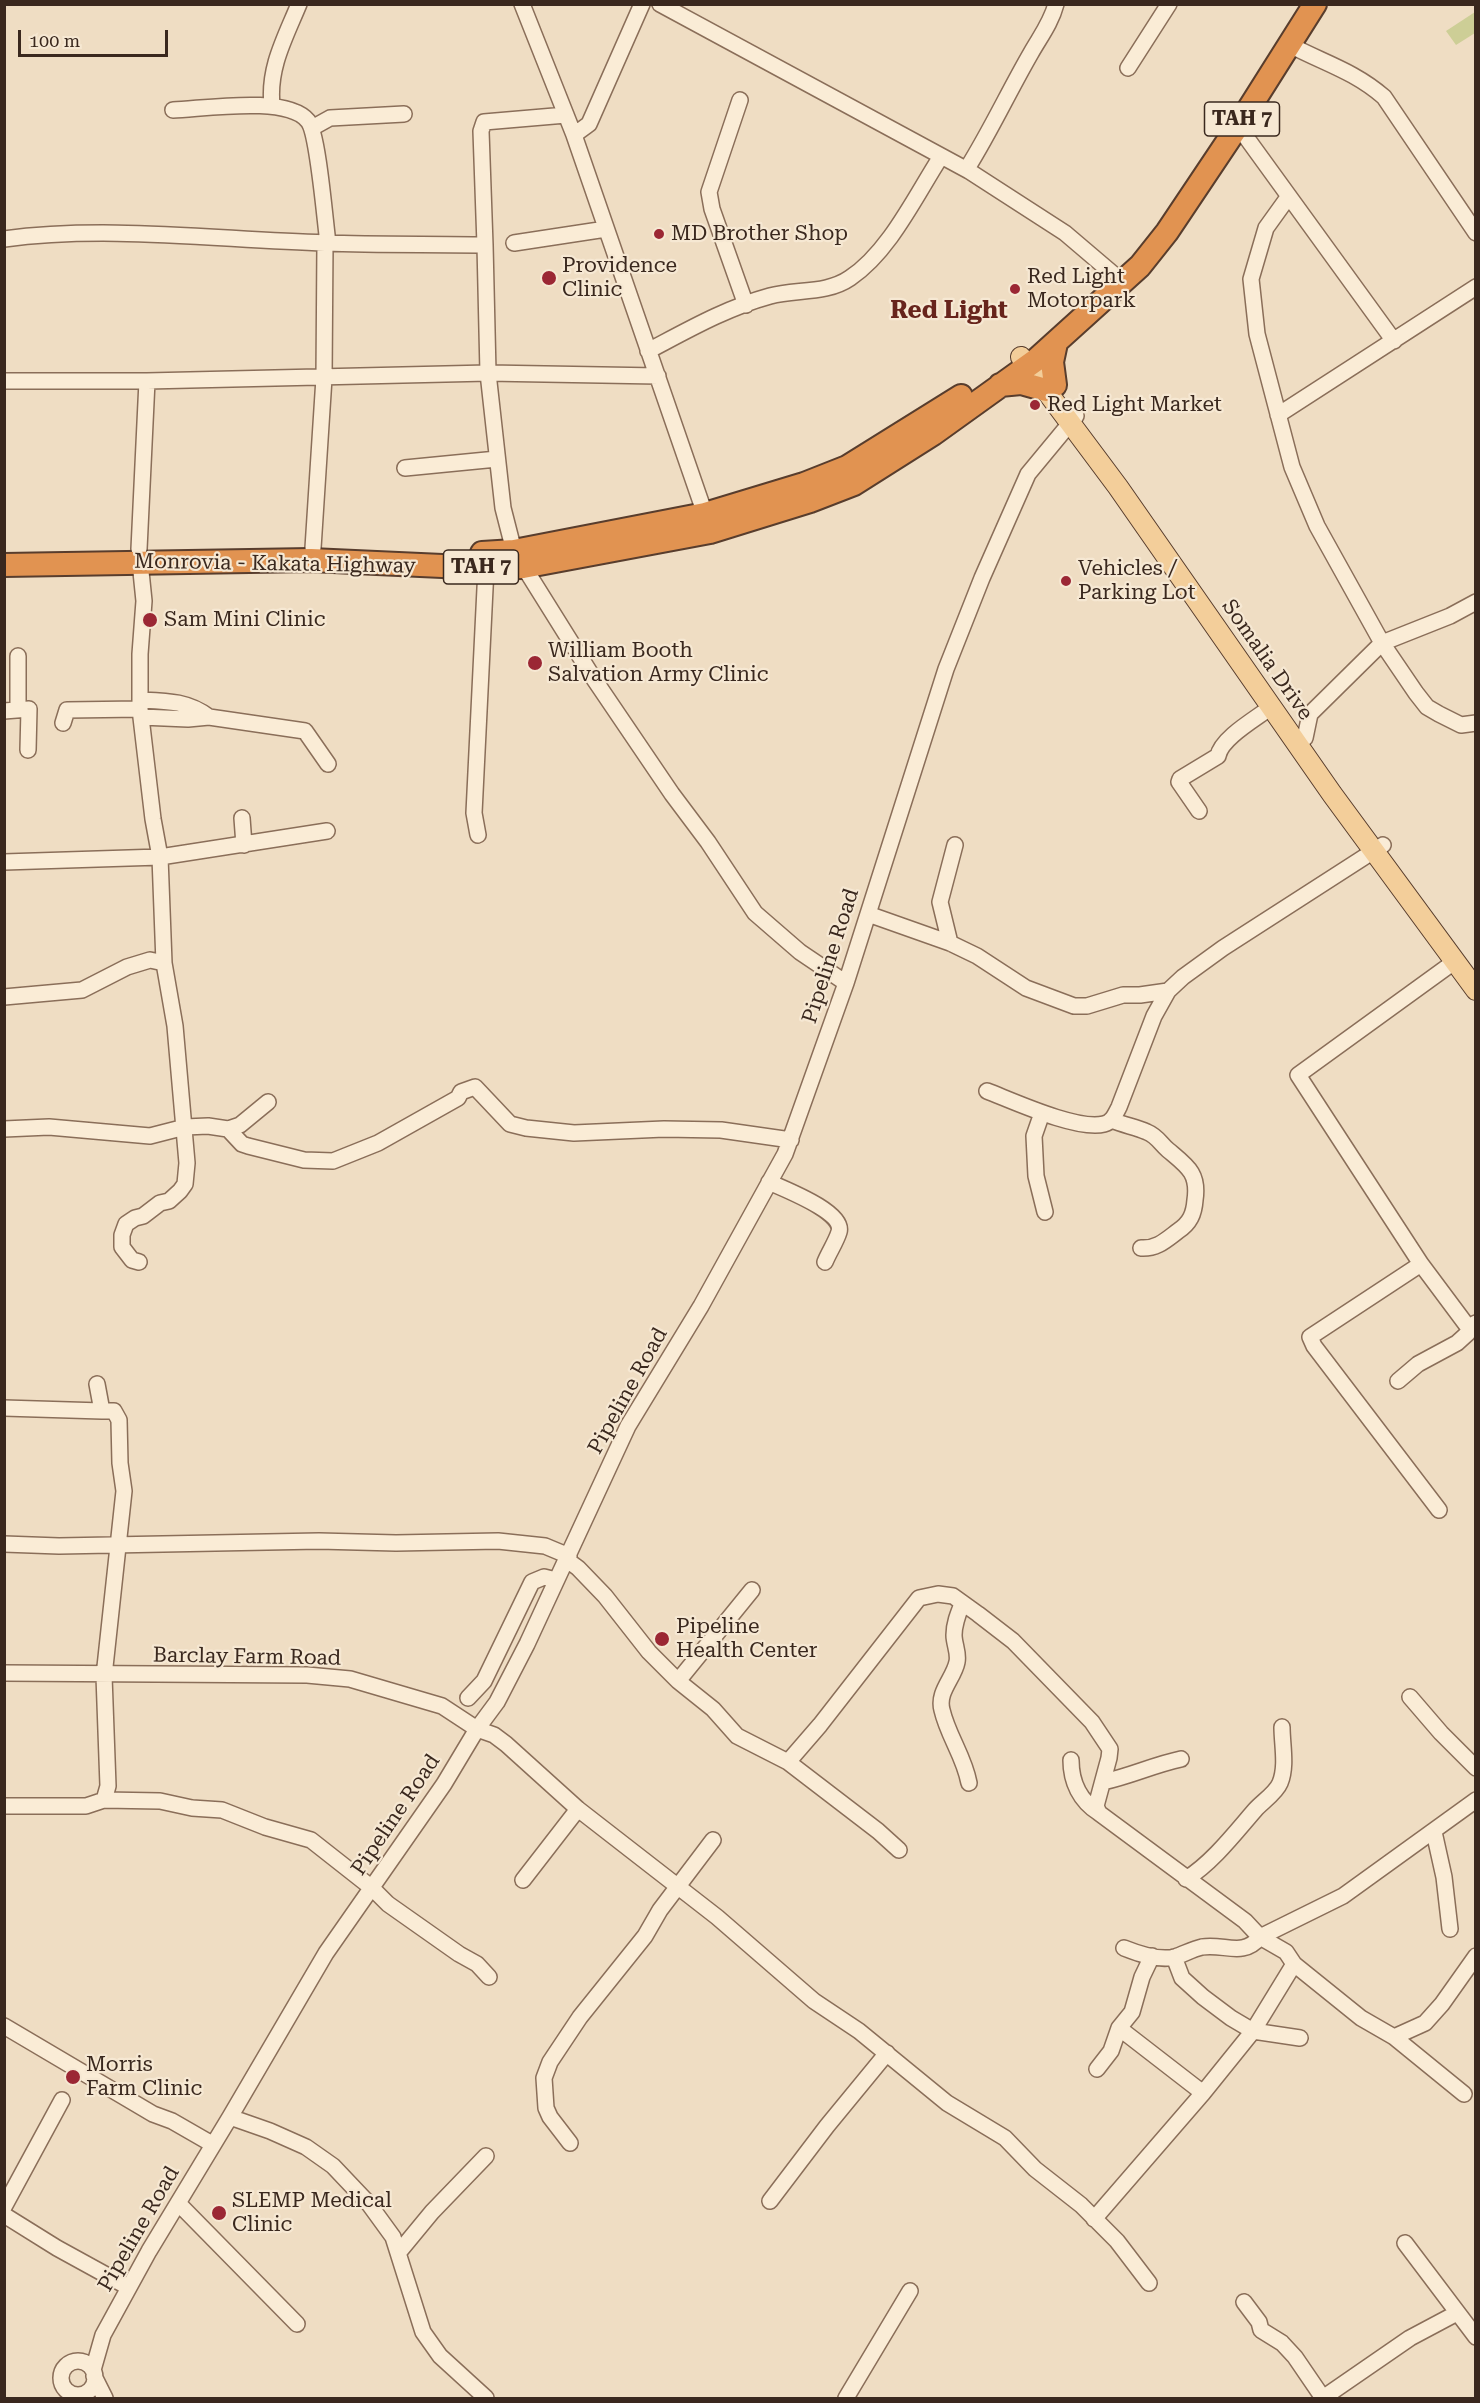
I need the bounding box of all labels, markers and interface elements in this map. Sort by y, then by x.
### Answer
scale bar [21,18,171,56]
text: 100 m [29,30,80,51]
road number: TAH 7 [1204,102,1280,136]
place label: MD Brother Shop [671,221,848,247]
marker: MD Brother Shop [652,227,666,241]
place label: Providence Clinic [562,253,677,303]
place label: Red Light Motorpark [1027,264,1136,314]
marker: Providence Clinic [540,269,558,287]
marker: Red Light Motorpark [1008,282,1022,296]
district label: Red Light [890,297,1008,325]
place label: Red Light Market [1047,392,1222,418]
marker: Red Light Market [1028,398,1042,412]
street label: Monrovia - Kakata Highway [134,549,416,579]
road number: TAH 7 [444,550,518,584]
place label: Vehicles / Parking Lot [1078,556,1196,606]
marker: Vehicles / Parking Lot [1059,574,1073,588]
street label: Somalia Drive [1216,595,1318,725]
place label: Sam Mini Clinic [164,607,326,633]
marker: Sam Mini Clinic [141,611,159,629]
place label: William Booth Salvation Army Clinic [548,638,768,688]
marker: William Booth Salvation Army Clinic [526,654,544,672]
street label: Pipeline Road [797,885,865,1027]
street label: Pipeline Road [583,1323,673,1459]
place label: Pipeline Health Center [676,1614,817,1664]
marker: Pipeline Health Center [653,1630,671,1648]
street label: Barclay Farm Road [153,1643,341,1671]
street label: Pipeline Road [346,1750,446,1880]
place label: Morris Farm Clinic [86,2052,202,2102]
marker: Morris Farm Clinic [64,2068,82,2086]
street label: Pipeline Road [93,2162,185,2296]
place label: SLEMP Medical Clinic [232,2188,392,2238]
marker: SLEMP Medical Clinic [210,2204,228,2222]

